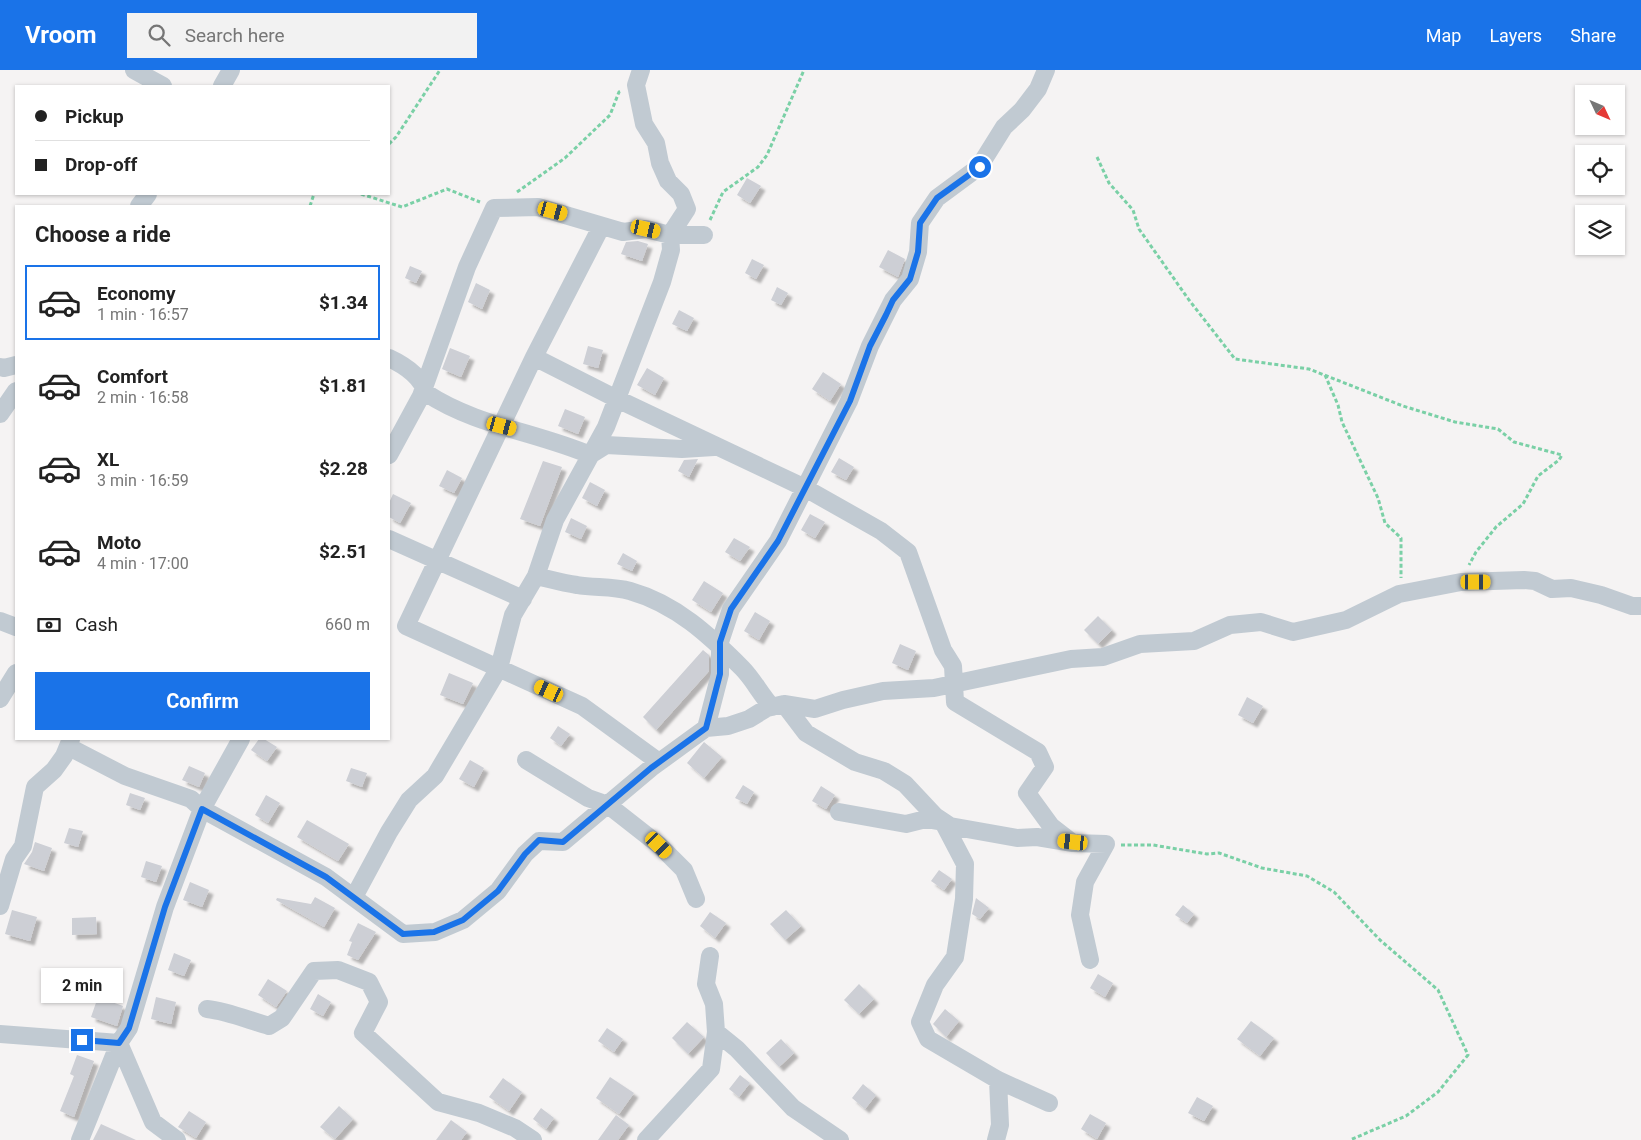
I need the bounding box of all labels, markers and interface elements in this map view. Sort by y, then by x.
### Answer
search box [127,13,477,58]
text: Vroom [25,21,97,49]
icon: search [145,21,173,49]
text: Search here [185,24,285,47]
text: Map [1426,25,1461,46]
text: Layers [1489,25,1542,46]
text: Share [1570,25,1616,46]
north arrow [1575,85,1625,135]
map controls [1575,85,1625,255]
text: Pickup [65,105,124,128]
button: locate [1575,145,1625,195]
text: Drop-off [65,153,137,176]
route start [969,156,991,178]
car [536,200,569,222]
button: layers [1575,205,1625,255]
car [629,218,662,240]
text: Choose a ride [35,222,171,247]
icon: car [37,280,82,325]
text: Economy [97,282,176,305]
text: $1.34 [319,291,368,314]
text: 1 min · 16:57 [97,305,189,324]
icon: car [37,363,82,408]
text: Comfort [97,365,168,388]
text: $1.81 [319,374,368,397]
text: 2 min · 16:58 [97,388,189,407]
car [485,415,518,437]
icon: car [37,446,82,491]
text: XL [97,448,119,471]
text: $2.28 [319,457,368,480]
text: 3 min · 16:59 [97,471,189,490]
icon: car [37,529,82,574]
text: Moto [97,531,141,554]
text: $2.51 [319,540,368,563]
text: 4 min · 17:00 [97,554,189,573]
car [1461,575,1491,590]
icon: cash [35,611,63,639]
text: Cash [75,613,118,636]
text: 660 m [325,615,370,634]
button: Confirm [35,672,370,730]
car [532,678,565,704]
car [643,829,674,861]
car [1057,833,1088,851]
callout: 2 min [41,968,123,1002]
text: 2 min [62,976,102,995]
route end [71,1029,93,1051]

